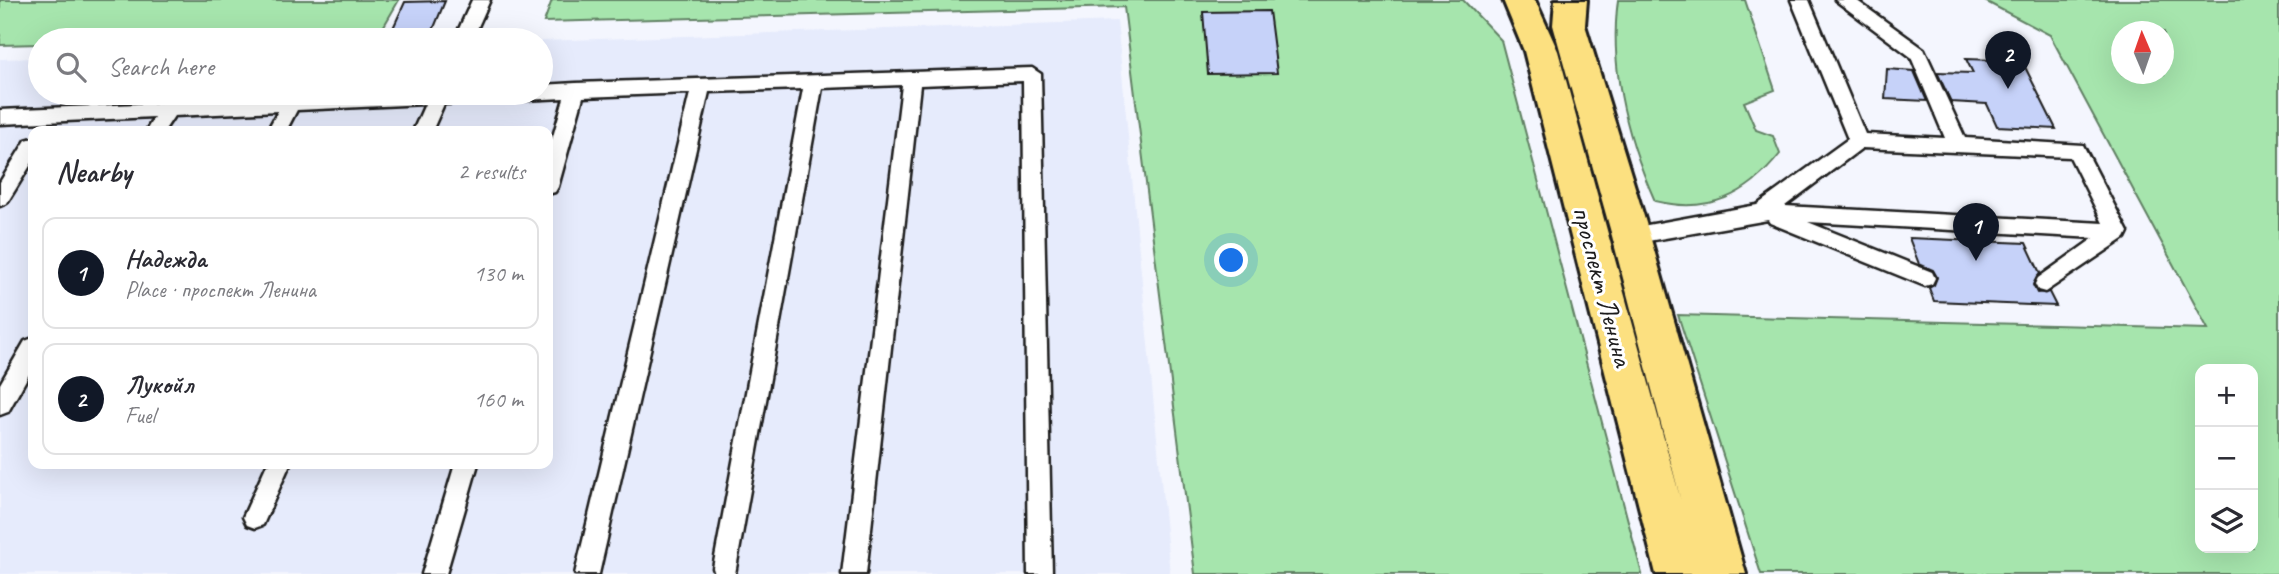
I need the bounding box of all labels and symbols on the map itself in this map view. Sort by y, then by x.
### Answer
north arrow [2111,21,2174,84]
pin: 2 [1985,31,2031,89]
street label: проспект Ленина [1565,202,1642,372]
pin: 1 [1953,203,1999,261]
your location [1214,243,1248,277]

